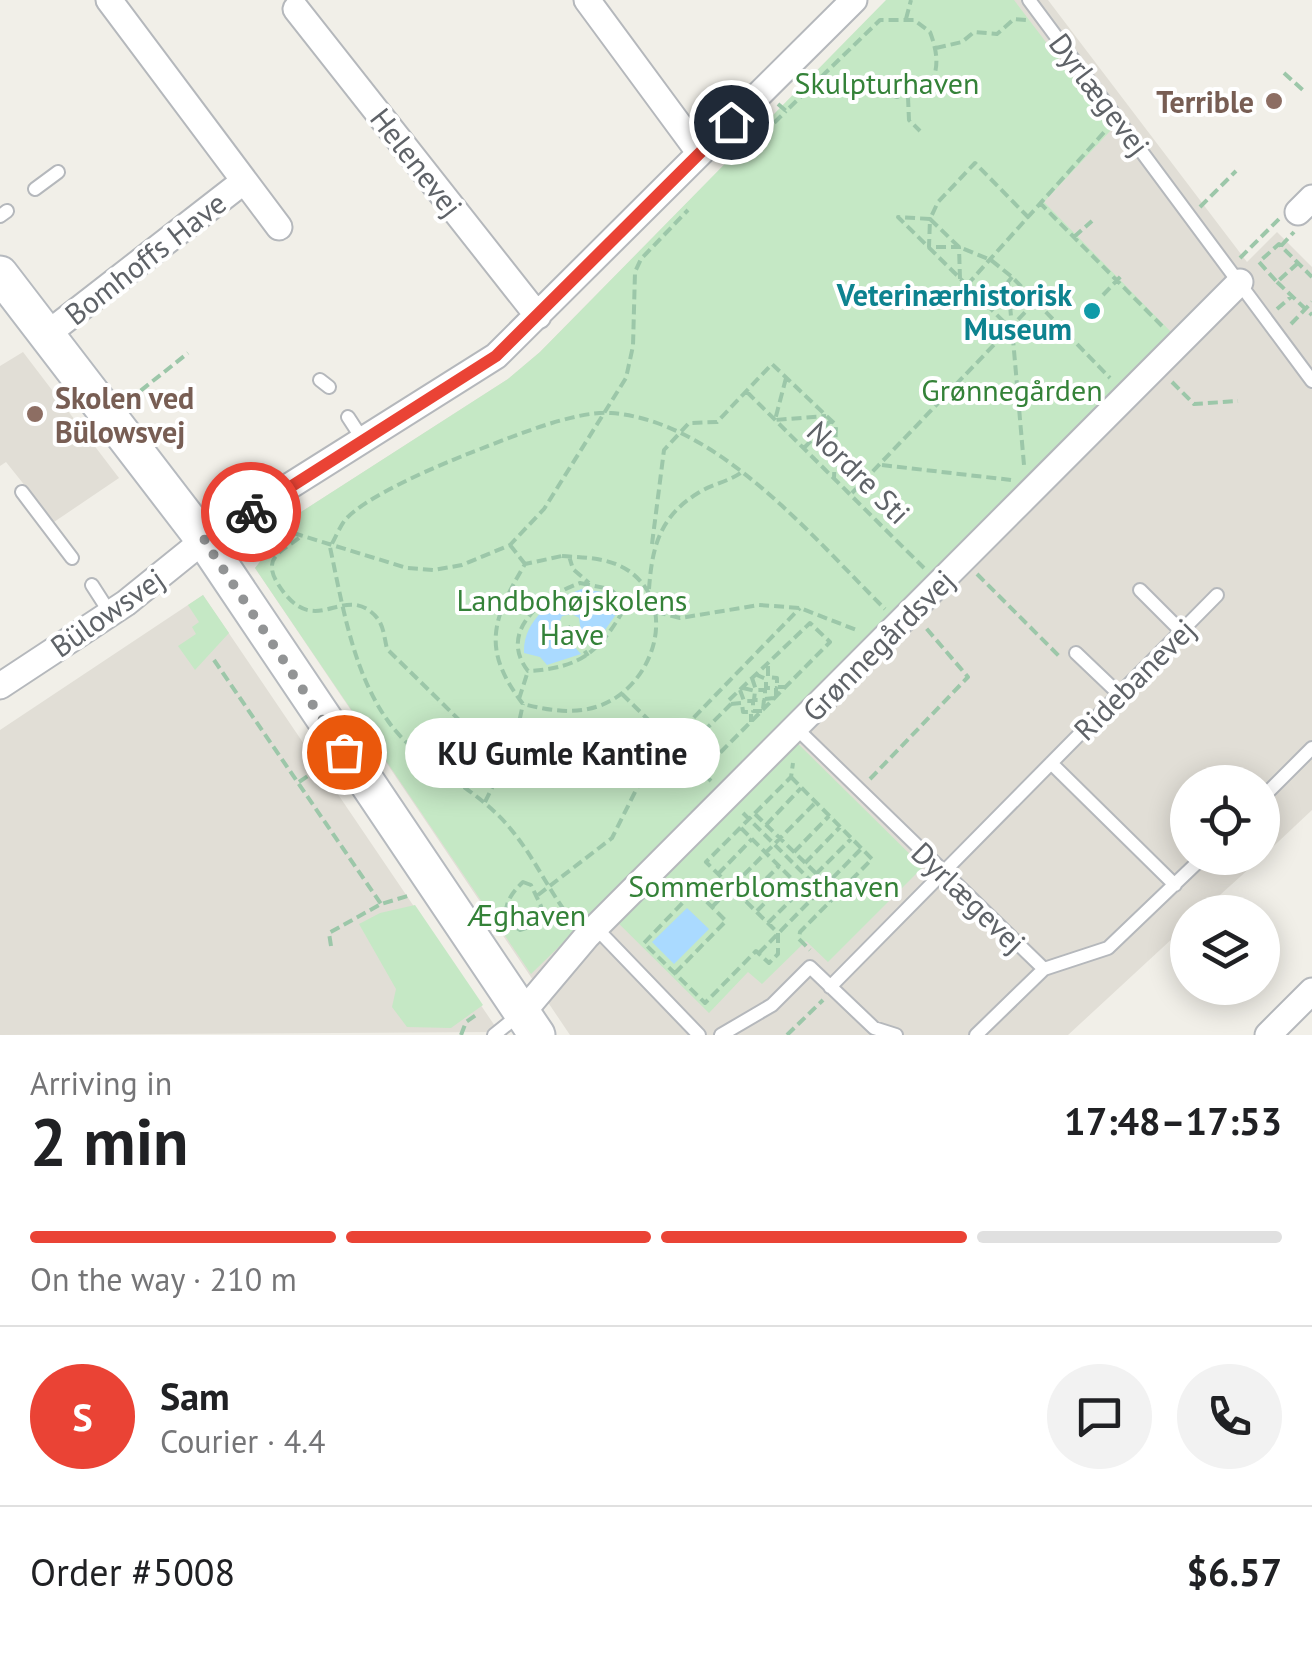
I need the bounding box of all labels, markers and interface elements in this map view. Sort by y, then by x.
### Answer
street label: Dyrlægevej [1041,25,1159,163]
park label: Skulpturhaven [794,63,980,102]
pin [689,80,774,165]
place label: Terrible [1156,82,1254,121]
marker: Terrible [1263,90,1285,112]
icon: home [704,95,759,150]
street label: Helenevej [362,100,472,224]
street label: Bomhoffs Have [56,183,234,333]
place label: Veterinærhistorisk Museum [836,275,1072,348]
marker: Veterinærhistorisk Museum [1081,300,1103,322]
park label: Grønnegården [921,370,1103,409]
place label: Skolen ved Bülowsvej [55,378,194,451]
marker: Skolen ved Bülowsvej [24,403,46,425]
street label: Nordre Sti [799,412,919,532]
courier [201,462,301,562]
icon: bike [224,485,279,540]
street label: Bülowsvej [42,559,172,665]
street label: Grønnegårdsvej [794,561,962,729]
park label: Landbohøjskolens Have [457,580,687,653]
street label: Ridebanevej [1065,610,1203,748]
pin [302,710,387,795]
callout: KU Gumle Kantine [404,717,719,787]
icon: bag [317,725,372,780]
text: KU Gumle Kantine [438,732,687,774]
map controls [1170,765,1280,1005]
button: locate [1170,765,1280,875]
street label: Dyrlægevej [904,833,1034,961]
park label: Sommerblomsthaven [628,866,900,905]
park label: Æghaven [467,895,586,934]
button: layers [1170,895,1280,1005]
text: Arriving in [30,1062,172,1104]
text: 17:48–17:53 [1064,1096,1282,1145]
text: 2 min [30,1099,189,1183]
text: On the way · 210 m [30,1258,297,1300]
button: chat [1047,1364,1152,1469]
button: phone [1177,1364,1282,1469]
text: Sam [160,1371,230,1420]
text: S [72,1392,93,1441]
text: Courier · 4.4 [160,1420,326,1462]
text: Order #5008 [30,1547,235,1596]
text: $6.57 [1186,1547,1282,1596]

